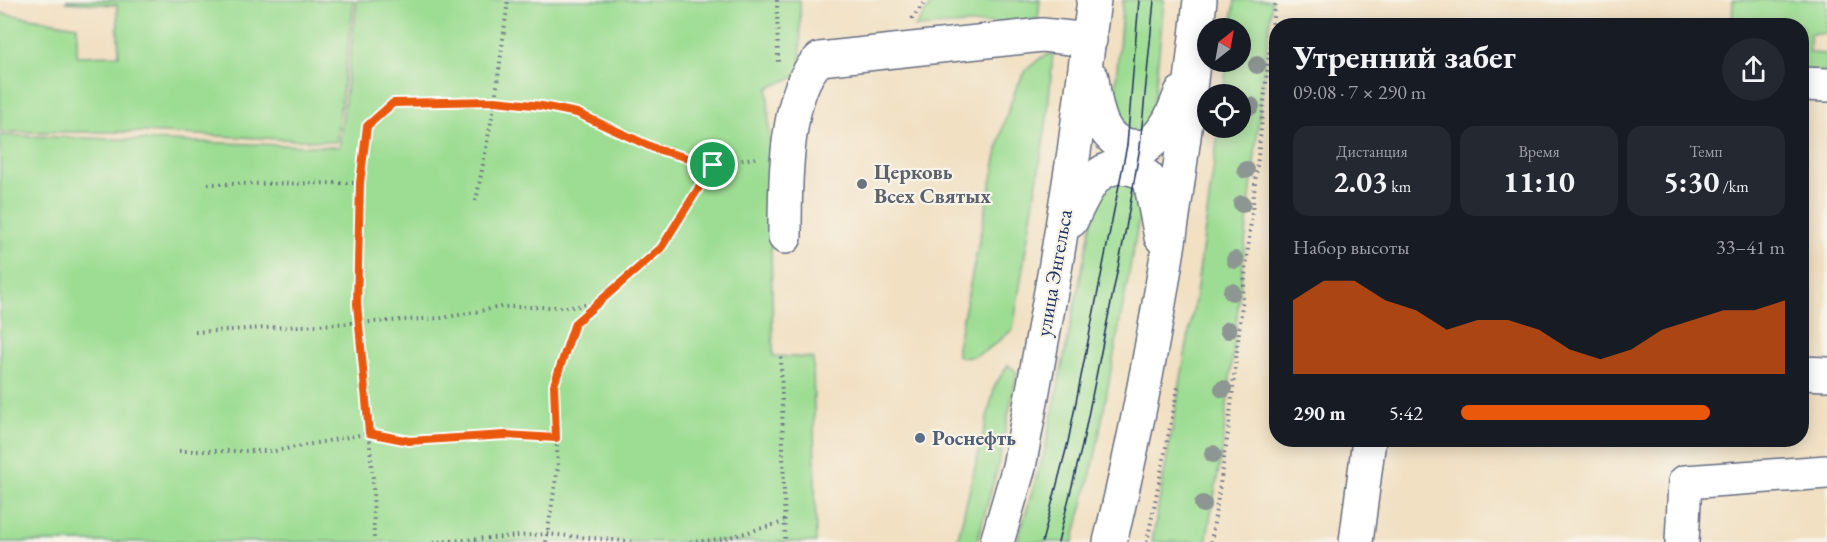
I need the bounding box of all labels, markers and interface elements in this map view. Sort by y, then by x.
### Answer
north arrow [1197,18,1251,72]
map controls [1197,18,1251,138]
text: Утренний забег [1293,35,1516,78]
button: share [1722,38,1785,101]
text: 09:08 · 7 × 290 m [1293,79,1426,105]
button: locate [1197,84,1251,138]
pin [687,139,738,190]
text: Дистанция [1336,141,1408,162]
text: Время [1518,141,1560,162]
text: Темп [1689,141,1723,162]
icon: arrive [696,148,729,181]
place label: Церковь Всех Святых [874,158,991,209]
text: 2.03 [1333,162,1388,201]
text: 11:10 [1503,162,1575,201]
text: 5:30 [1663,162,1719,201]
text: km [1388,176,1411,197]
text: /km [1719,176,1749,197]
marker: Церковь Всех Святых [855,177,869,191]
street label: улица Энгельса [1029,207,1078,339]
text: Набор высоты [1293,234,1409,260]
text: 33–41 m [1716,234,1785,260]
text: 290 m [1293,400,1346,426]
text: 5:42 [1389,400,1423,426]
place label: Роснефть [932,424,1016,451]
marker: Роснефть [913,431,927,445]

